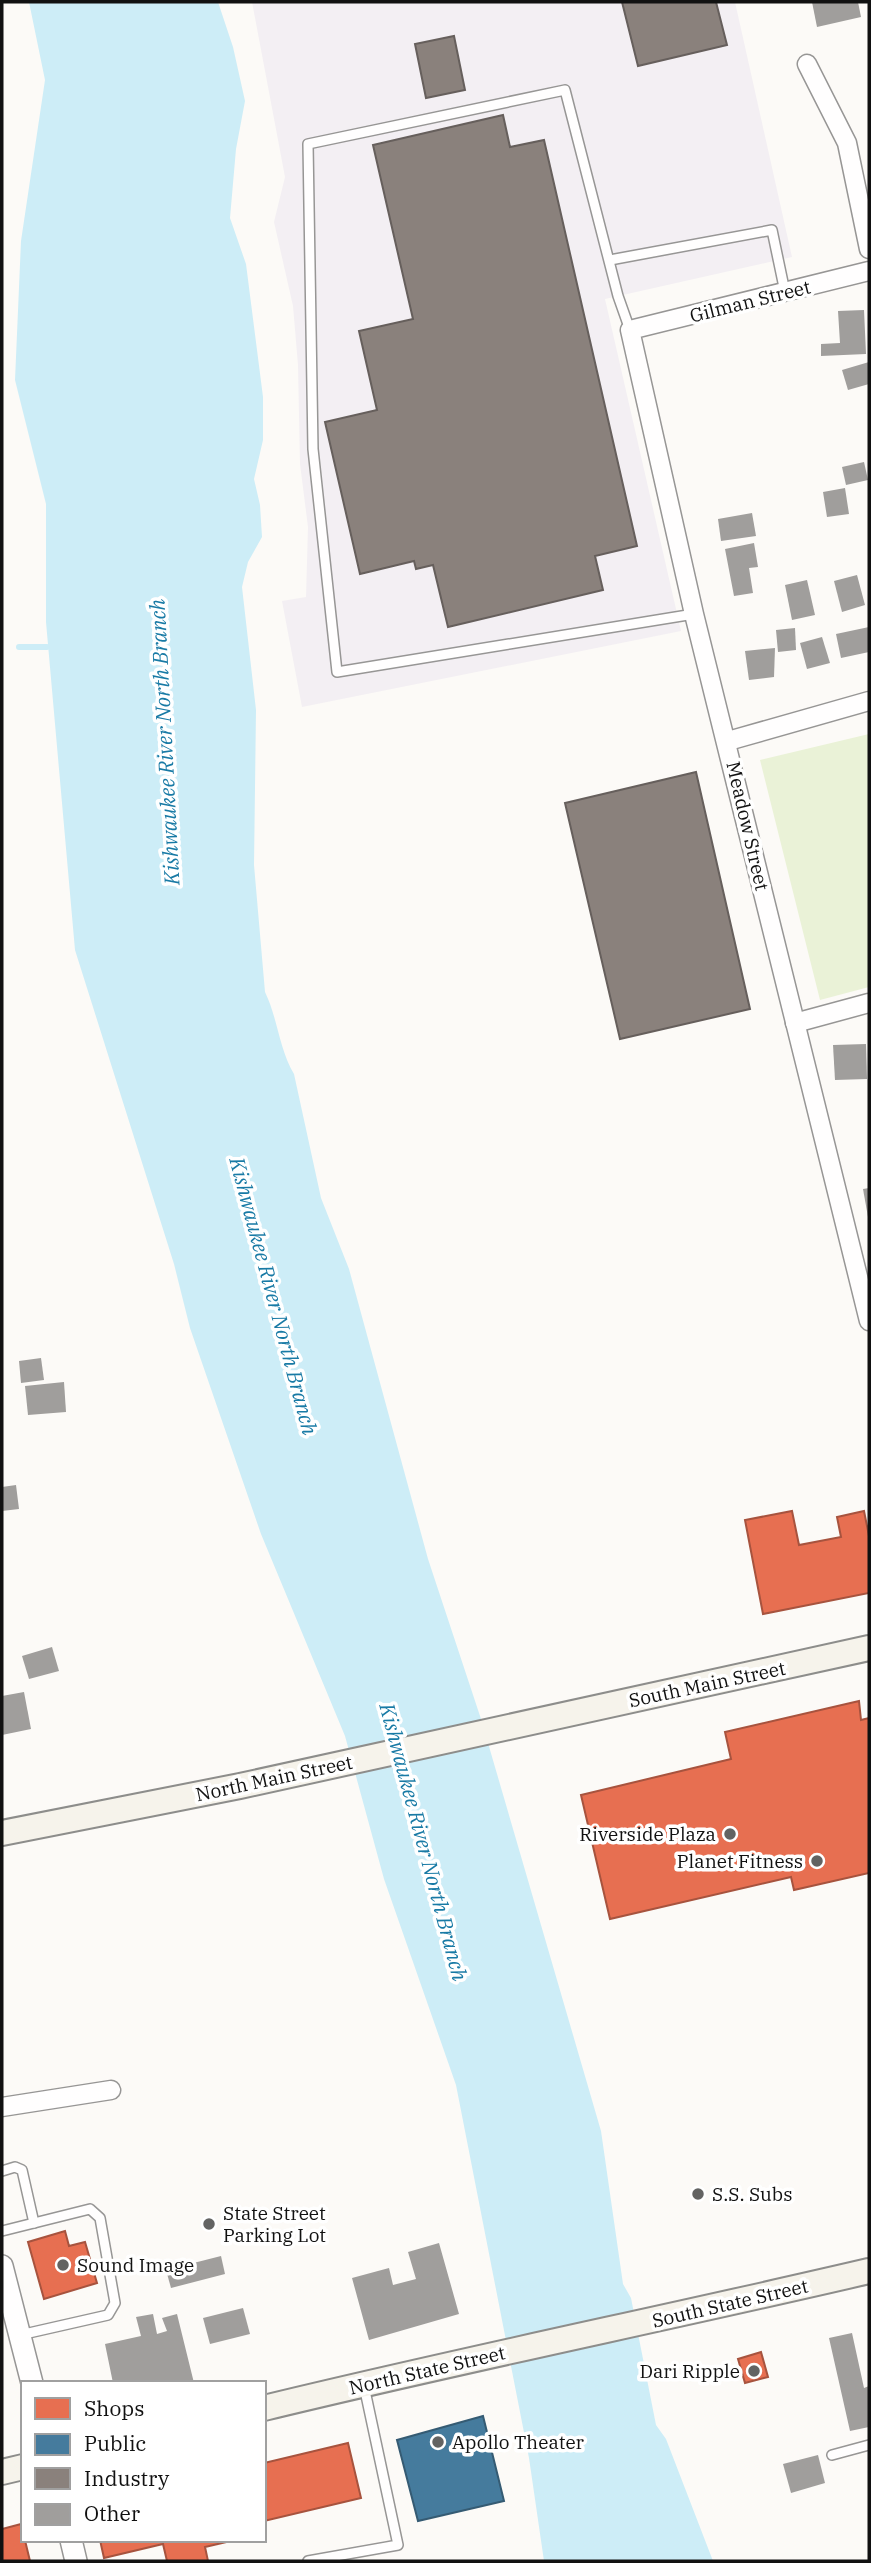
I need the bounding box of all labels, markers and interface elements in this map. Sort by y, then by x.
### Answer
street label: Gilman Street [687,274,813,328]
water label: Kishwaukee River North Branch [143,598,186,887]
street label: Meadow Street [721,759,775,893]
water label: Kishwaukee River North Branch [223,1153,325,1438]
street label: South Main Street [627,1656,788,1712]
water label: Kishwaukee River North Branch [373,1699,475,1984]
street label: North Main Street [193,1750,355,1806]
place label: Riverside Plaza [579,1822,716,1846]
marker: Riverside Plaza [722,1826,738,1842]
place label: Planet Fitness [677,1849,803,1873]
marker: Planet Fitness [809,1853,825,1869]
place label: S.S. Subs [712,2182,793,2206]
marker: S.S. Subs [690,2186,706,2202]
place label: State Street Parking Lot [223,2201,326,2247]
marker: State Street Parking Lot [201,2216,217,2232]
place label: Sound Image [77,2253,194,2277]
marker: Sound Image [55,2257,71,2273]
street label: South State Street [650,2273,811,2333]
street label: North State Street [346,2340,508,2400]
place label: Dari Ripple [639,2359,740,2383]
marker: Dari Ripple [746,2363,762,2379]
legend [21,2381,266,2542]
text: Shops [84,2394,144,2422]
text: Public [84,2429,146,2457]
place label: Apollo Theater [452,2430,585,2454]
marker: Apollo Theater [430,2434,446,2450]
text: Industry [84,2464,170,2492]
text: Other [84,2499,141,2527]

